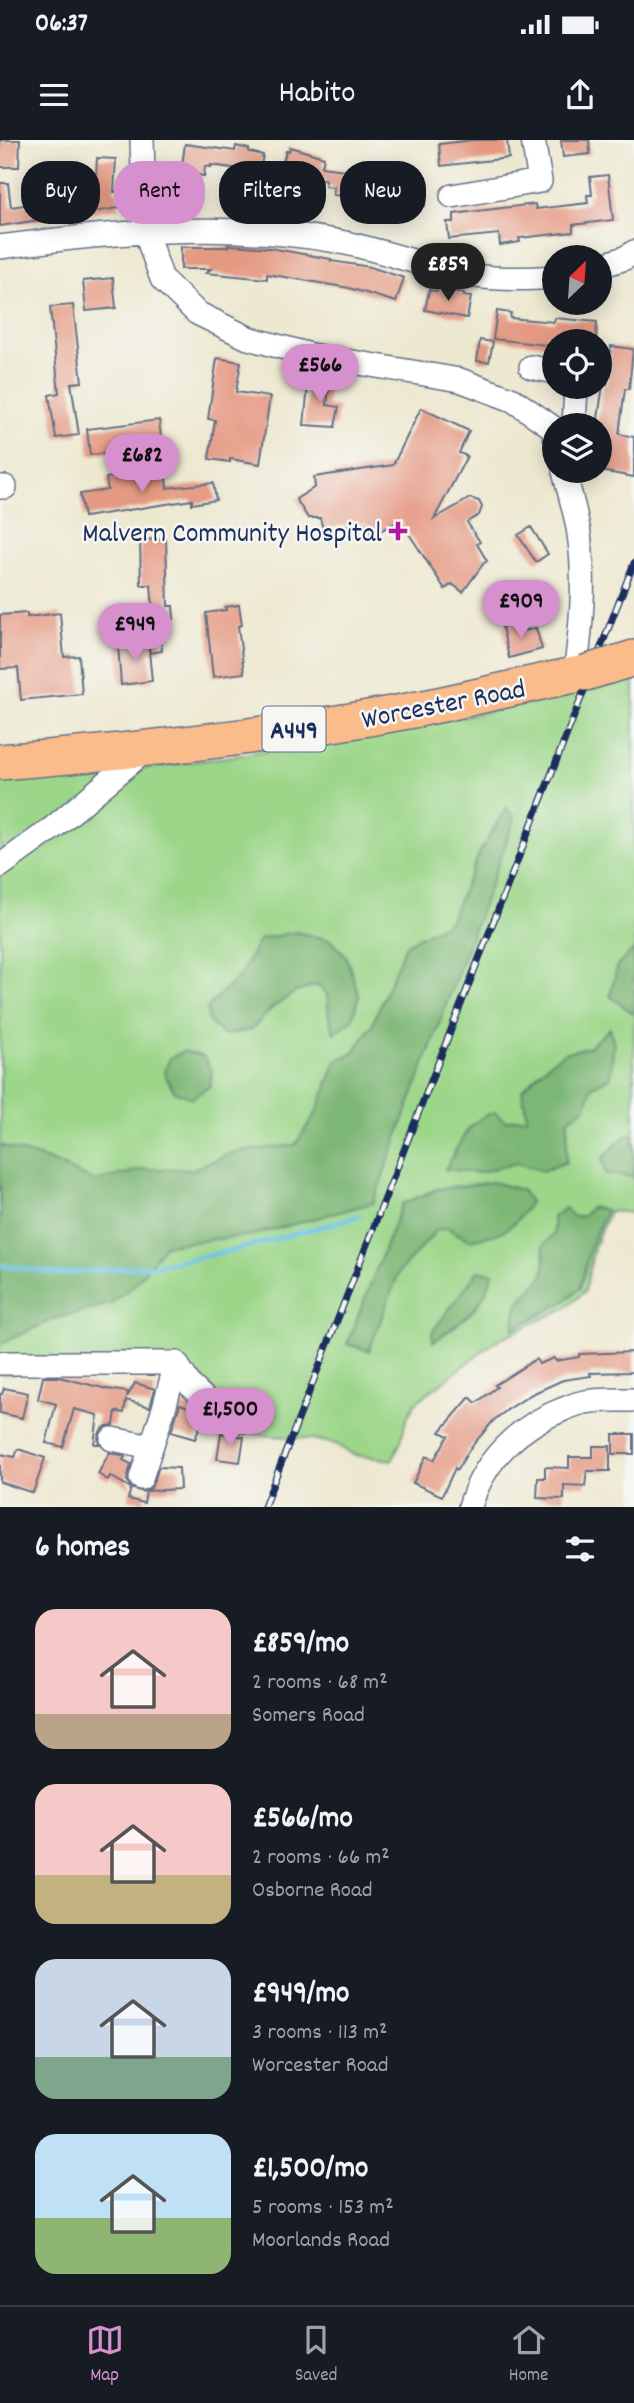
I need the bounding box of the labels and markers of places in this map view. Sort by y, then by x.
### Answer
pin: £859 [407,244,489,303]
pin: £566 [279,344,361,404]
pin: £682 [101,434,183,494]
place label: Malvern Community Hospital [82,516,382,556]
marker: Malvern Community Hospital [388,521,408,541]
pin: £909 [480,580,562,640]
pin: £949 [94,603,176,663]
pin: £1,500 [173,1388,287,1448]

